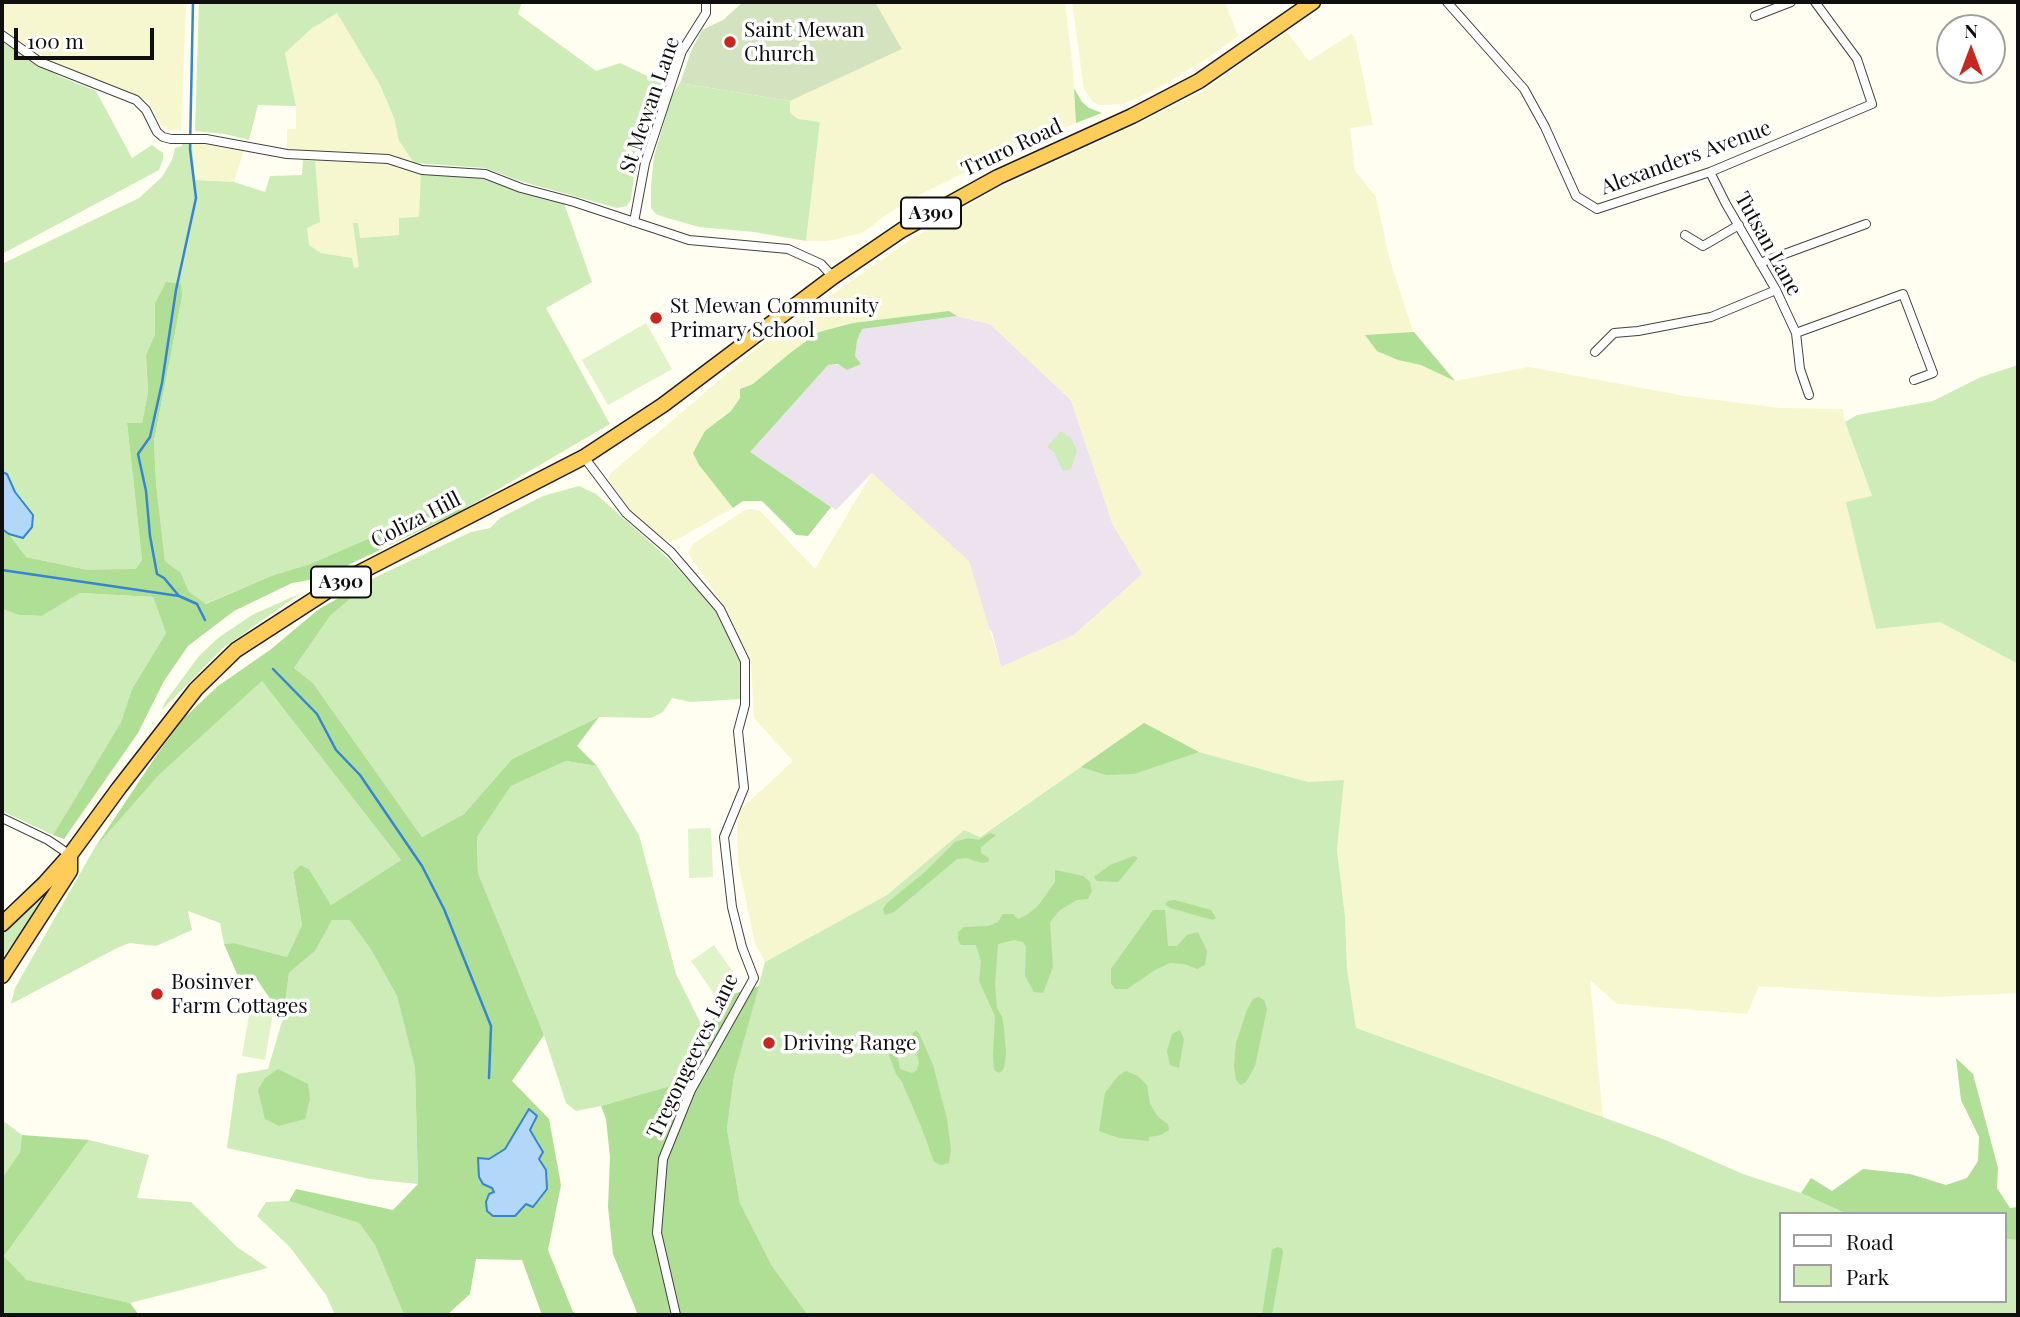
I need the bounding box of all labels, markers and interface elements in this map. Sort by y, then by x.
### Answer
scale bar [18,14,158,58]
north arrow [1936,14,2006,84]
place label: Saint Mewan Church [744,17,865,67]
text: N [1964,17,1978,43]
text: 100 m [27,26,84,54]
street label: St Mewan Lane [615,33,685,177]
marker: Saint Mewan Church [722,34,738,50]
street label: Truro Road [958,114,1066,182]
street label: Alexanders Avenue [1597,115,1775,201]
street label: Tutsan Lane [1729,188,1807,300]
road number: A390 [901,197,961,228]
place label: St Mewan Community Primary School [670,293,879,343]
marker: St Mewan Community Primary School [648,310,664,326]
street label: Coliza Hill [367,487,465,553]
road number: A390 [311,566,371,597]
place label: Bosinver Farm Cottages [171,969,308,1019]
street label: Tregongeeves Lane [642,969,744,1143]
marker: Bosinver Farm Cottages [149,986,165,1002]
place label: Driving Range [783,1030,917,1056]
marker: Driving Range [761,1035,777,1051]
legend [1778,1212,2006,1303]
text: Road [1846,1227,1894,1255]
text: Park [1846,1262,1889,1290]

